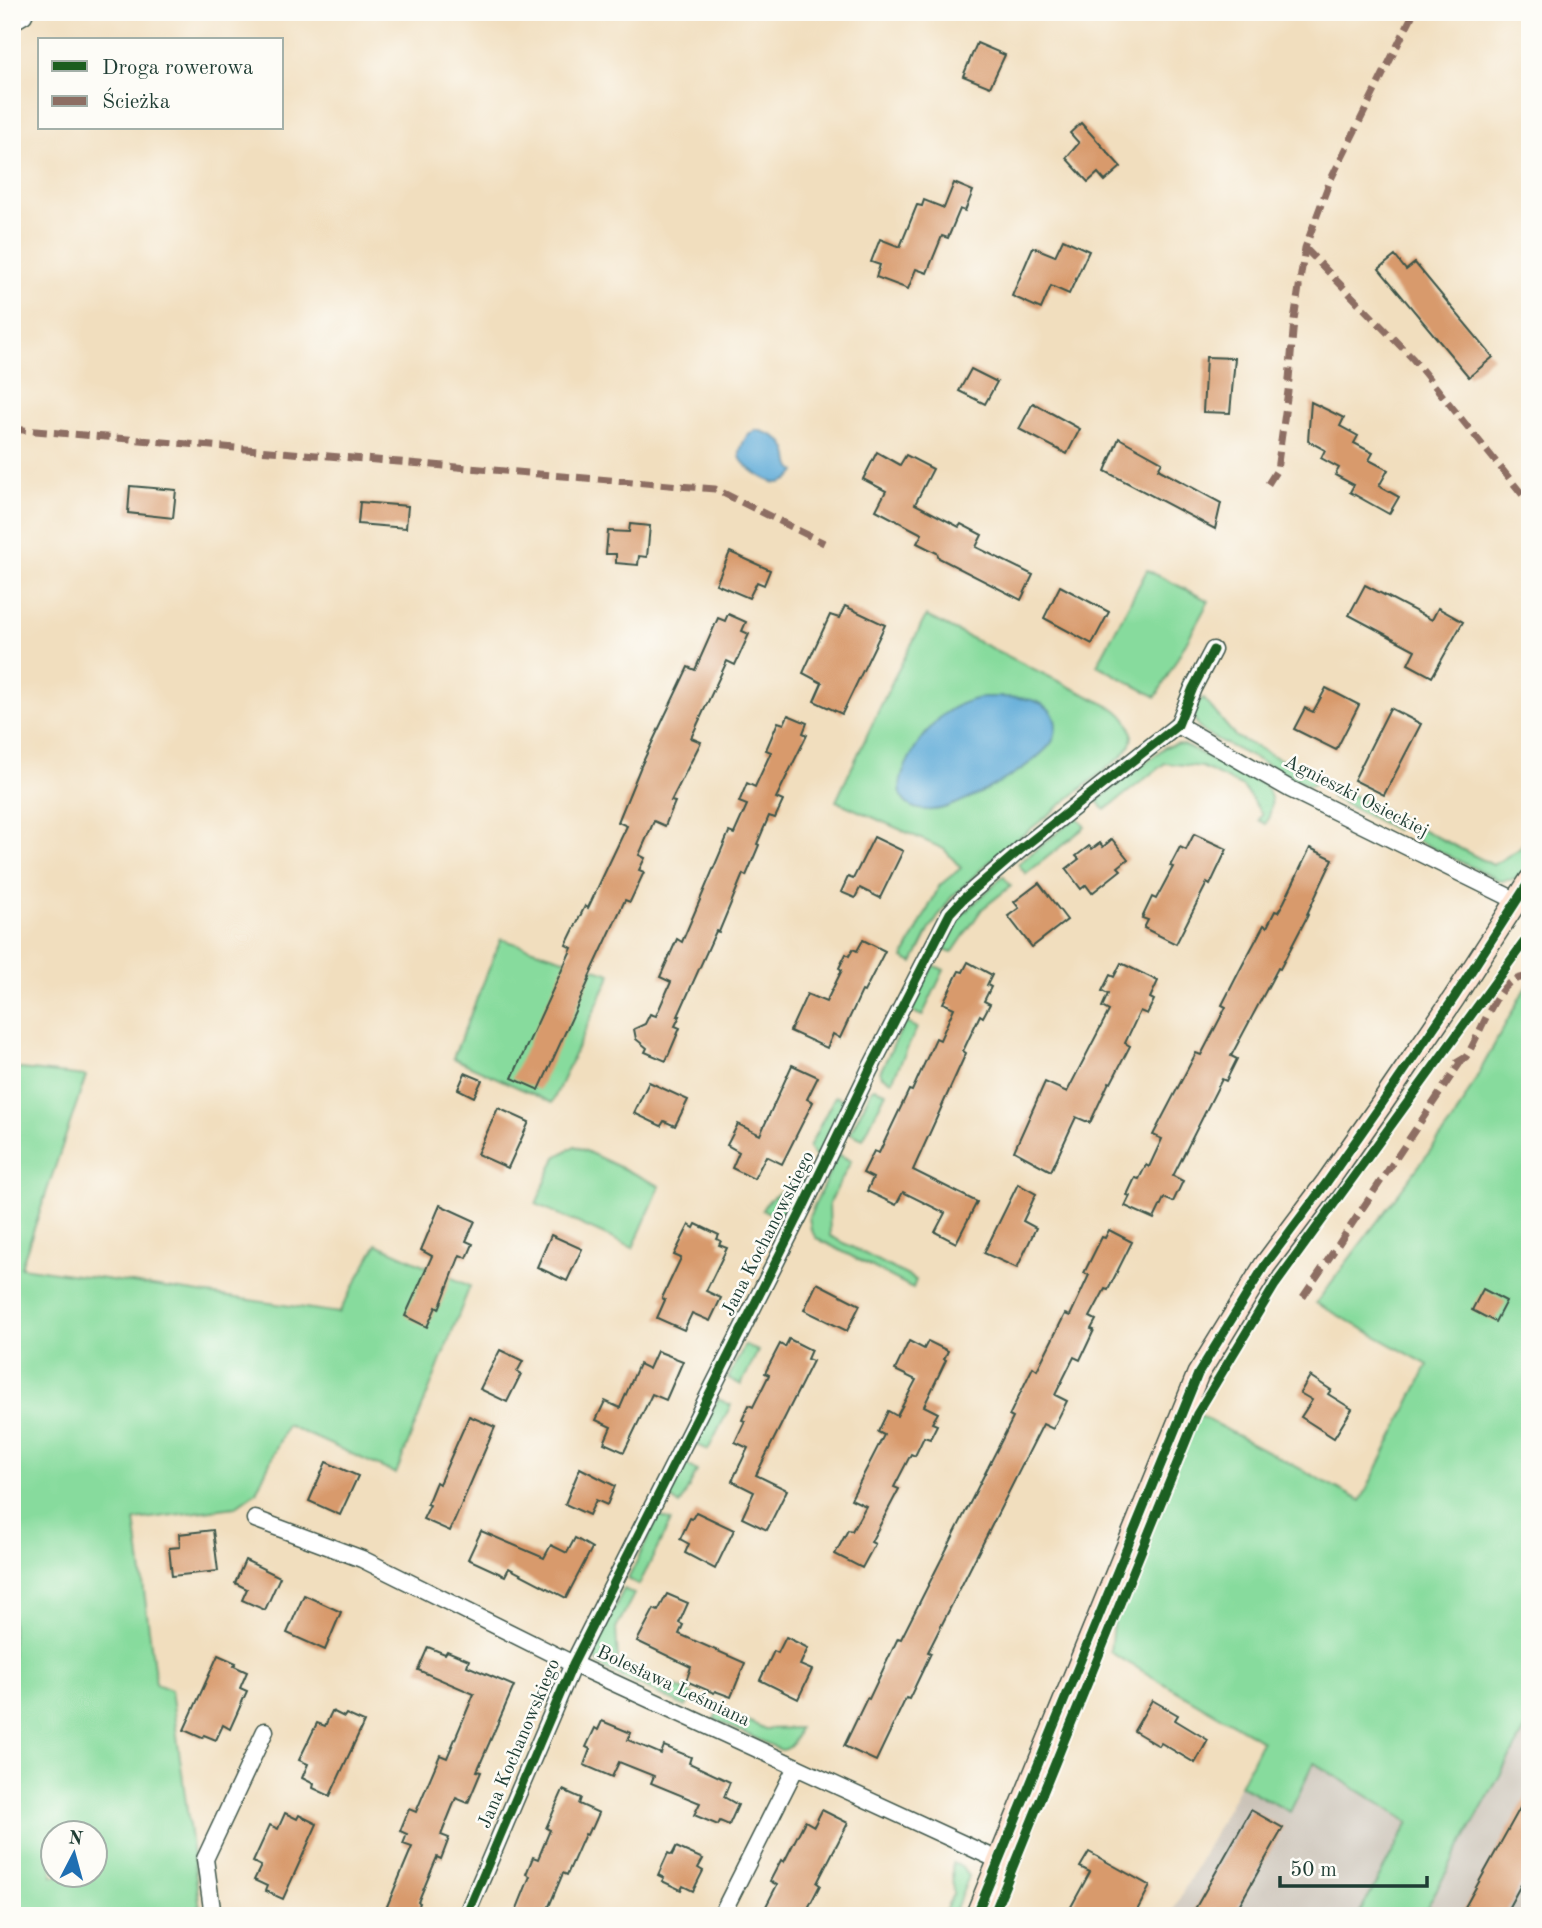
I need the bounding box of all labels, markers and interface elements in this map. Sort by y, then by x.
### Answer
legend [38,38,284,130]
text: Droga rowerowa [102,58,253,79]
text: Ścieżka [102,87,170,113]
street label: Agnieszki Osieckiej [1281,752,1431,842]
street label: Jana Kochanowskiego [719,1149,819,1319]
street label: Bolesława Leśmiana [593,1643,753,1731]
street label: Jana Kochanowskiego [476,1656,564,1832]
north arrow [38,1820,108,1890]
text: N [67,1829,84,1850]
scale bar [1280,1844,1426,1888]
text: 50 m [1290,1860,1337,1881]

